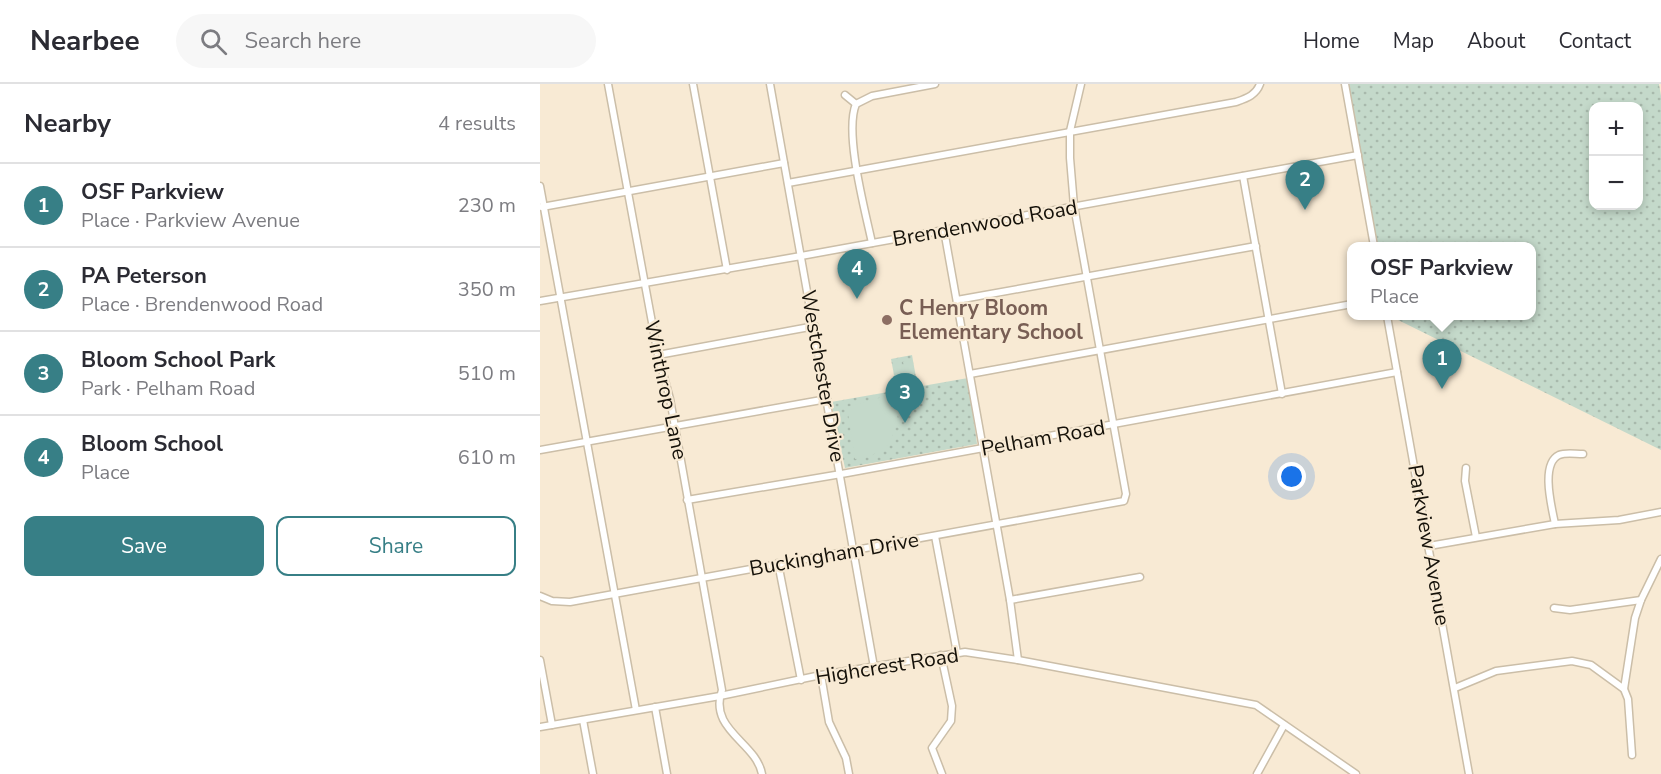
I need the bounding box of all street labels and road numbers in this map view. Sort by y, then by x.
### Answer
street label: Brendenwood Road [890,193,1080,253]
street label: Westchester Drive [794,288,852,464]
street label: Winthrop Lane [638,318,694,462]
street label: Pelham Road [979,413,1107,463]
street label: Parkview Avenue [1401,462,1457,628]
street label: Buckingham Drive [747,525,921,583]
street label: Highcrest Road [813,641,961,691]

